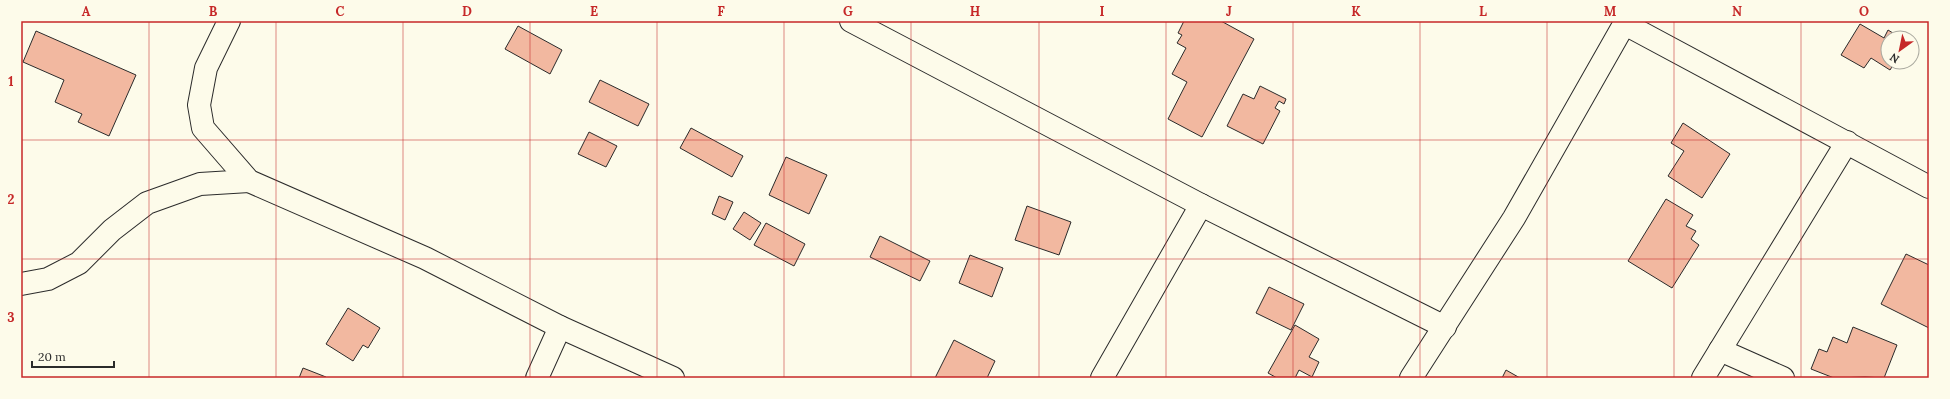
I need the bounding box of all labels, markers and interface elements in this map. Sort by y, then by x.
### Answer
text: A [82,3,91,20]
text: B [209,3,218,20]
text: C [336,3,345,20]
text: D [462,3,472,20]
text: E [590,3,598,20]
text: F [717,3,725,20]
text: G [843,3,853,20]
text: H [970,3,980,20]
text: I [1099,3,1105,20]
text: J [1226,3,1232,20]
text: K [1351,3,1361,20]
text: L [1479,3,1487,20]
text: M [1604,3,1617,20]
text: N [1732,3,1742,20]
text: O [1859,3,1869,20]
north arrow [1880,30,1920,70]
text: N [1887,50,1902,67]
text: 1 [8,73,14,90]
text: 2 [8,191,15,208]
text: 3 [7,309,15,326]
scale bar [32,343,114,369]
text: 20 m [38,349,66,364]

